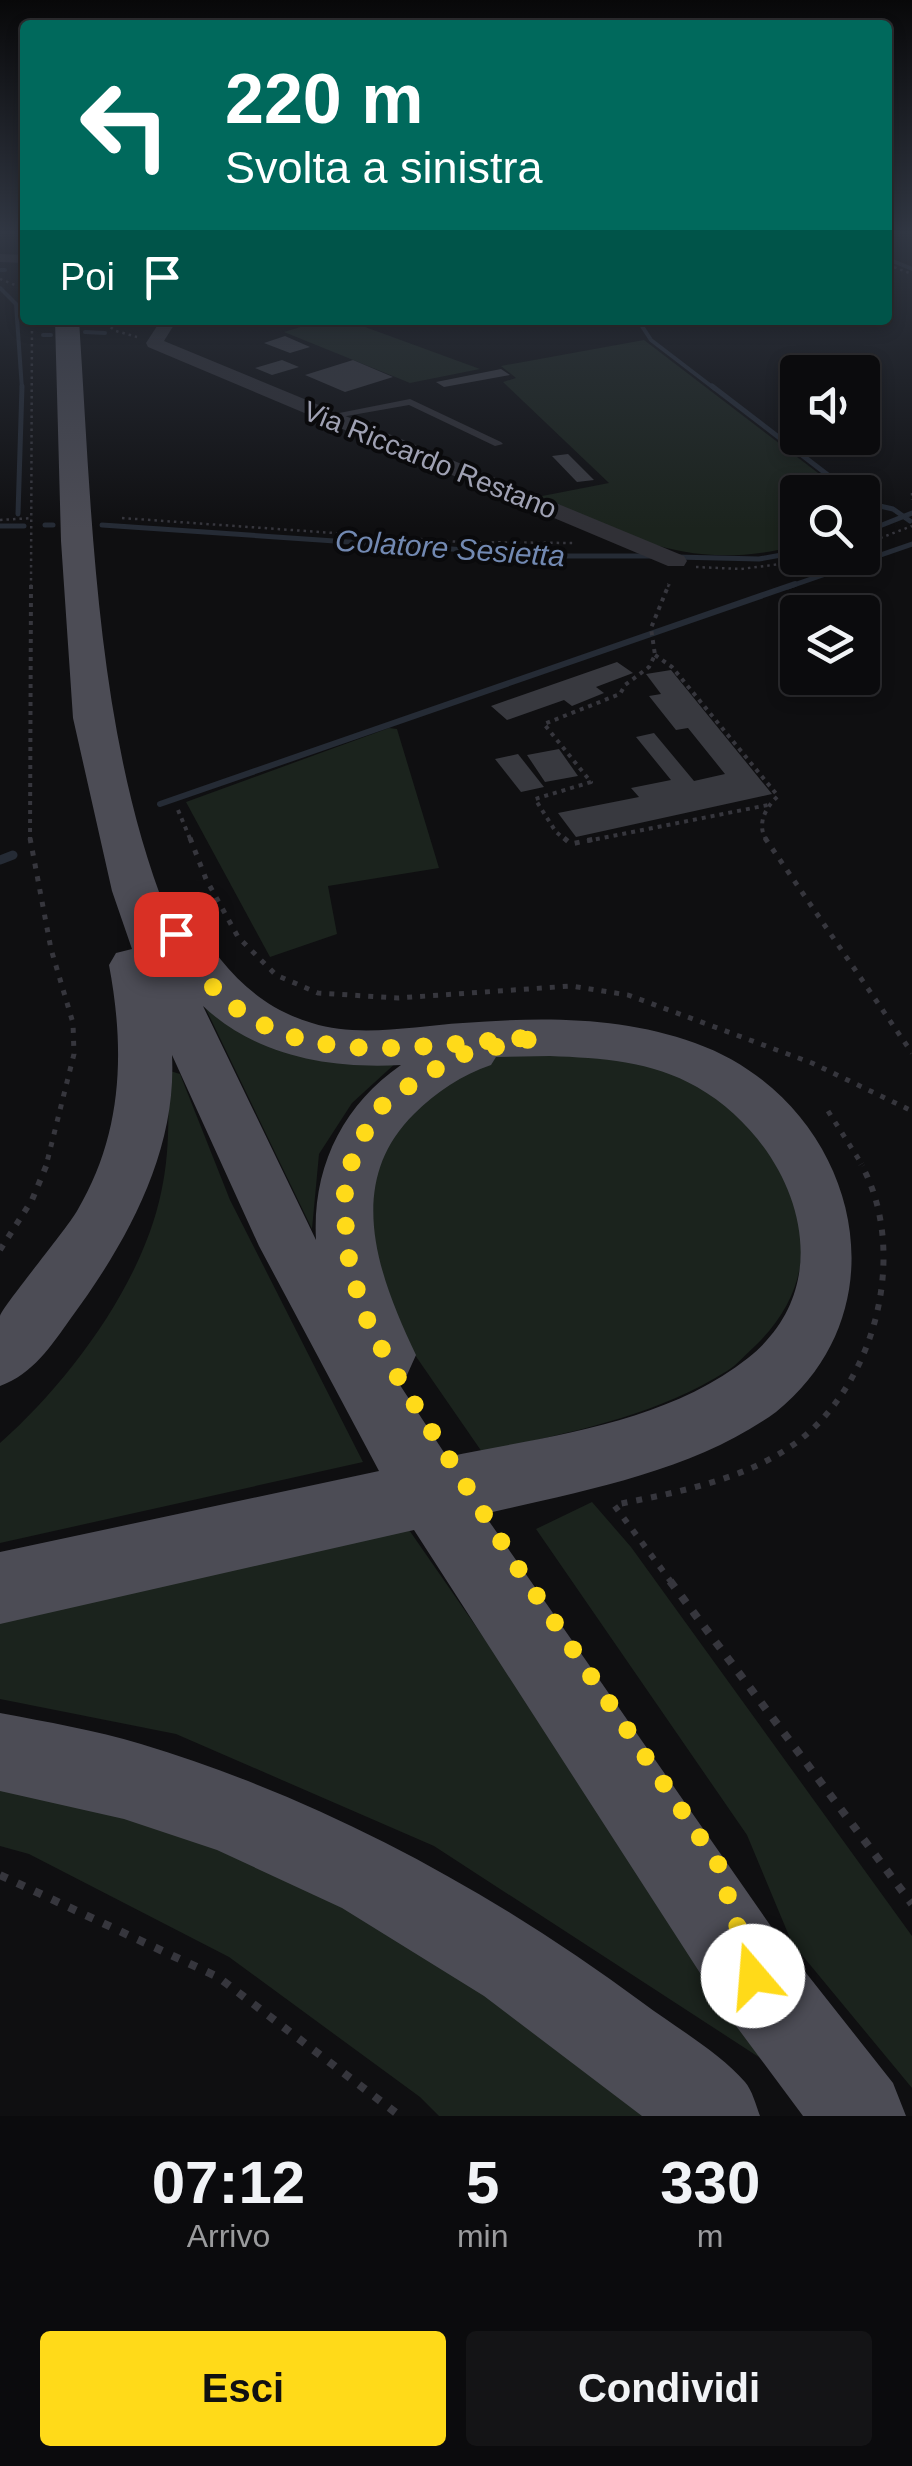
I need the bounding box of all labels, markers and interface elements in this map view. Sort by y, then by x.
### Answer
icon: left [60,60,190,190]
text: 220 m [225,60,423,138]
text: Svolta a sinistra [225,142,543,193]
icon: arrive [135,250,190,305]
text: Poi [60,256,115,298]
map controls [780,355,880,695]
button: sound [780,355,880,455]
street label: Via Riccardo Restano [299,395,561,525]
button: search [780,475,880,575]
water label: Colatore Sesietta [334,524,566,572]
button: layers [780,595,880,695]
pin [134,892,219,977]
icon: arrive [149,907,204,962]
position arrow [701,1924,805,2028]
text: 07:12 [152,2149,305,2216]
text: 5 [466,2149,499,2216]
text: 330 [660,2149,760,2216]
text: Arrivo [187,2218,270,2254]
text: min [457,2218,508,2254]
text: m [697,2218,724,2254]
button: Esci [40,2331,446,2446]
button: Condividi [466,2331,872,2446]

